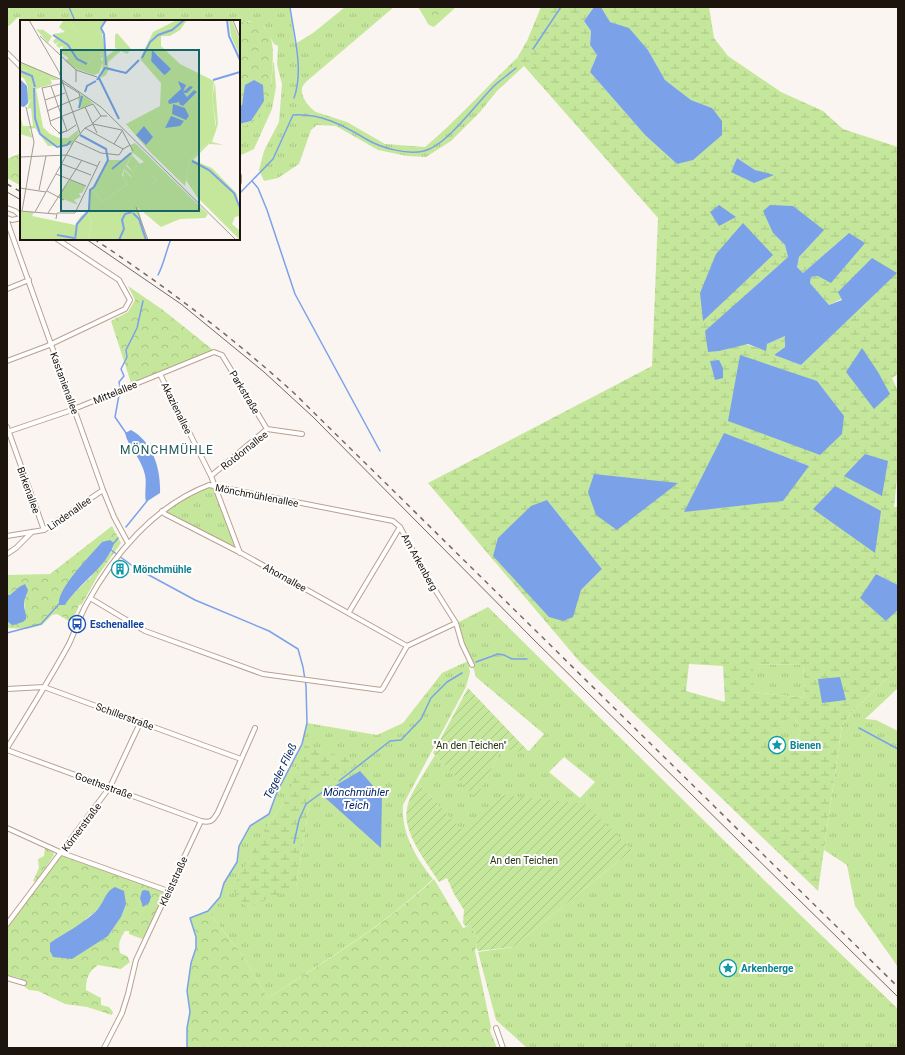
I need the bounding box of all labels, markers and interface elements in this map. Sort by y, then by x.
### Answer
inset map [20,20,240,240]
street label: Kastanienallee [48,351,81,416]
street label: Parkstraße [227,369,262,416]
street label: Mittelallee [92,379,139,406]
street label: Akazienallee [159,381,194,436]
street label: Rotdornallee [219,429,270,472]
district label: MÖNCHMÜHLE [120,442,214,457]
street label: Birkenallee [15,465,42,515]
street label: Mönchmühlenallee [214,482,300,509]
street label: Lindenallee [45,494,93,532]
street label: Am Arkenberg [399,532,440,593]
building icon: Mönchmühle [110,559,130,579]
street label: Ahornallee [261,561,308,594]
place label: Mönchmühle [133,564,192,575]
bus stop icon: Eschenallee [67,614,87,634]
place label: Eschenallee [90,619,145,630]
street label: Schillerstraße [94,701,155,732]
place icon: Bienen [767,735,787,755]
park label: "An den Teichen" [433,740,507,751]
place label: Bienen [790,740,821,751]
water label: Tegeler Fließ [261,741,300,801]
street label: Goethestraße [74,770,134,801]
water label: Mönchmühler Teich [323,786,389,812]
street label: Körnerstraße [60,801,103,854]
street label: Kleiststraße [157,855,190,908]
park label: An den Teichen [490,855,558,866]
place icon: Arkenberge [718,958,738,978]
place label: Arkenberge [741,963,794,974]

